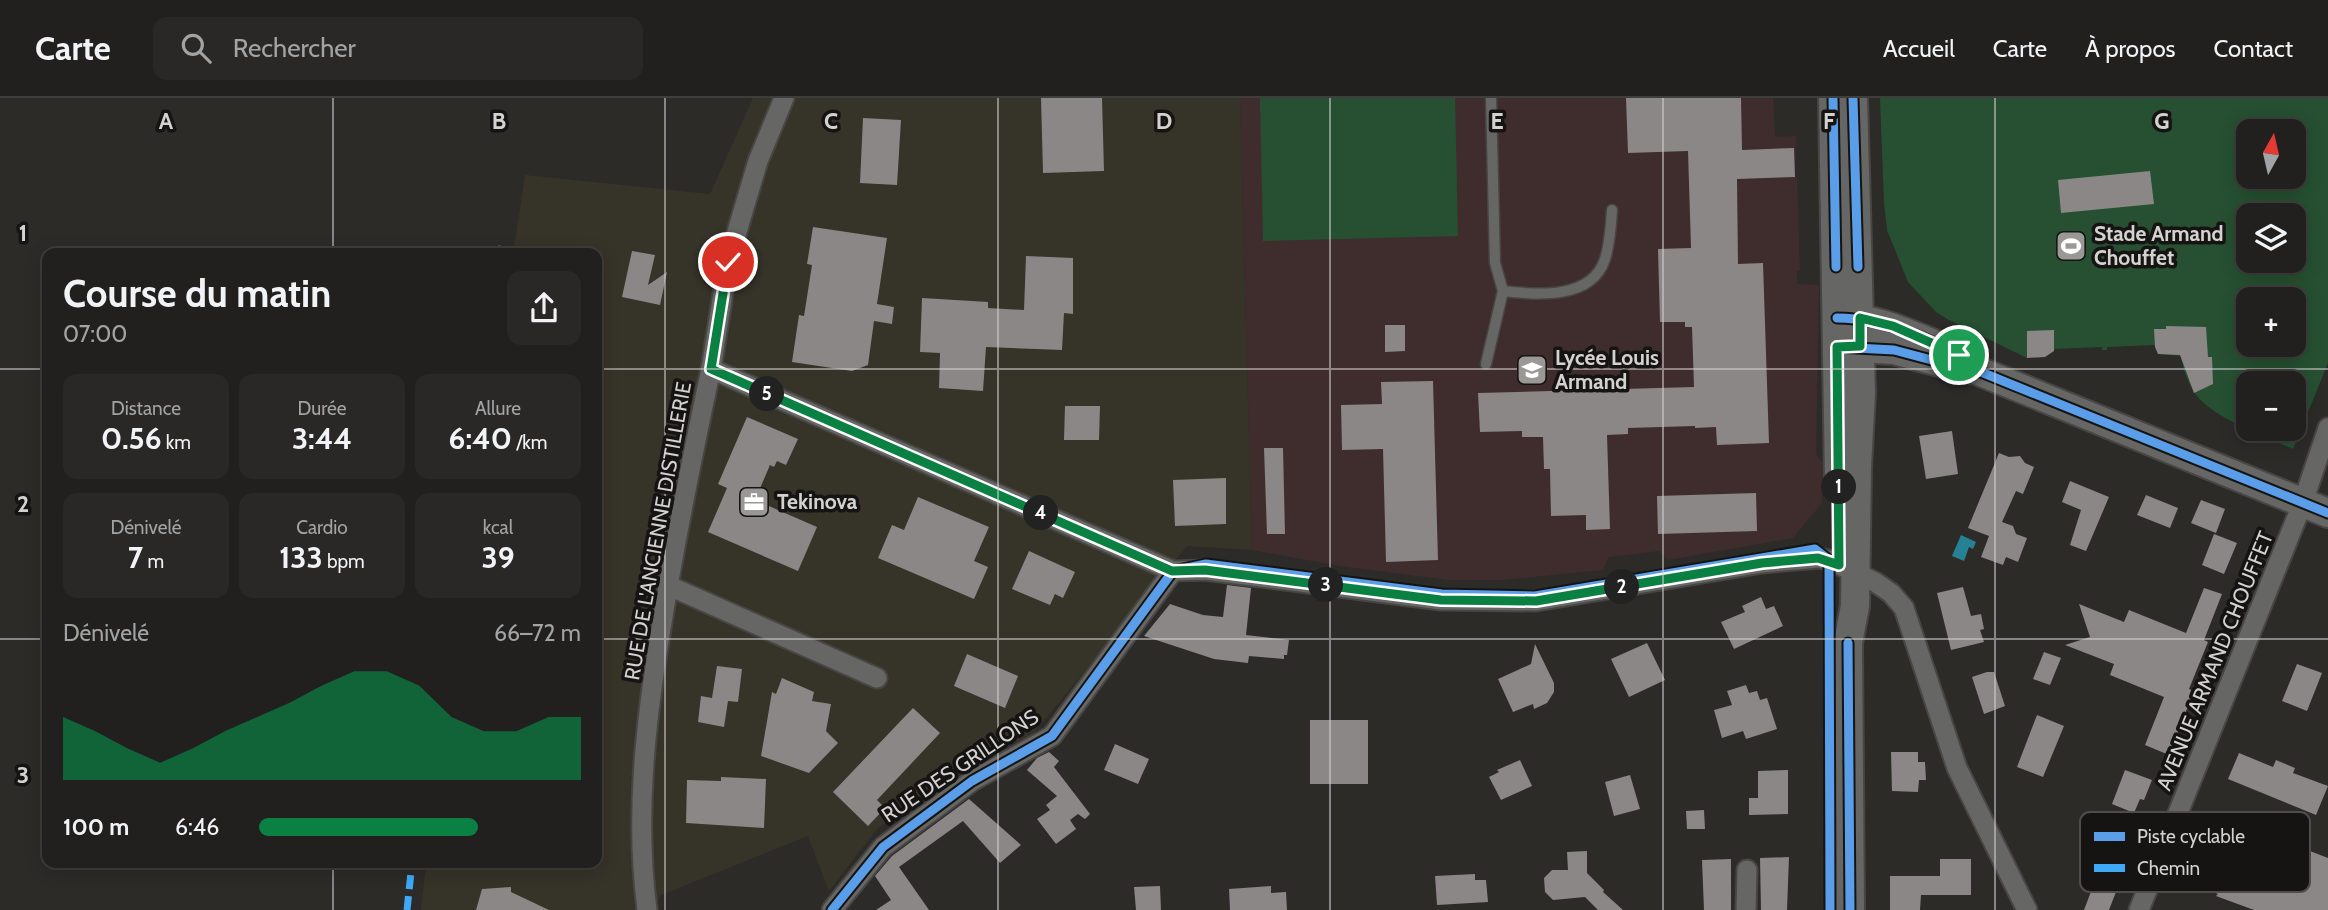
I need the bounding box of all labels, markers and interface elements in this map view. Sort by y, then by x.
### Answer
search box [153,17,643,80]
text: Carte [35,28,111,68]
icon: search [177,29,215,67]
text: Rechercher [233,32,356,64]
text: Accueil [1883,34,1955,63]
text: Carte [1993,34,2047,63]
text: À propos [2085,34,2176,63]
text: Contact [2214,34,2293,63]
text: A [159,107,174,135]
text: B [492,107,506,135]
text: C [824,107,838,135]
text: D [1156,107,1172,135]
text: E [1490,107,1504,135]
text: F [1823,107,1835,135]
text: G [2154,107,2170,135]
north arrow [2236,119,2306,189]
map controls [2236,119,2306,441]
button: layers [2236,203,2306,273]
text: 1 [19,219,27,247]
place label: Stade Armand Chouffet [2094,221,2224,270]
sports icon: Stade Armand Chouffet [2054,229,2088,263]
pin [698,232,758,292]
icon: check [709,243,747,281]
text: Course du matin [63,270,331,317]
button: share [507,271,581,345]
button: + [2236,287,2306,357]
text: 07:00 [63,320,127,348]
pin [1929,325,1989,385]
icon: arrive [1940,336,1978,374]
place label: Lycée Louis Armand [1555,345,1659,394]
school or university icon: Lycée Louis Armand [1515,353,1549,387]
button: − [2236,371,2306,441]
pin: 5 [750,376,784,412]
street label: RUE DE L'ANCIENNE DISTILLERIE [619,380,696,682]
text: 5 [761,382,772,405]
text: Distance [111,397,181,420]
text: Durée [298,397,346,420]
text: Allure [475,397,521,420]
text: 0.56 [101,420,162,457]
text: 3:44 [292,420,352,457]
text: 6:40 [449,420,512,457]
text: km [162,431,191,454]
text: /km [512,431,547,454]
pin: 1 [1822,470,1856,504]
text: 1 [1835,475,1842,498]
office icon: Tekinova [737,485,771,519]
place label: Tekinova [777,489,858,514]
text: 2 [17,490,29,518]
pin: 4 [1024,496,1058,530]
text: 4 [1035,501,1046,524]
text: Dénivelé [110,516,182,539]
text: Cardio [296,516,348,539]
text: kcal [483,516,513,539]
street label: AVENUE ARMAND CHOUFFET [2151,528,2278,794]
text: 7 [128,539,143,576]
text: 133 [279,539,323,576]
text: 39 [481,539,515,576]
text: m [143,550,164,573]
text: bpm [323,550,365,573]
pin: 3 [1308,568,1344,602]
pin: 2 [1604,570,1640,604]
text: 3 [1320,573,1331,596]
text: 2 [1616,575,1627,598]
text: Dénivelé [63,619,149,647]
text: 66–72 m [494,619,581,647]
street label: RUE DES GRILLONS [876,704,1043,827]
text: 3 [17,761,29,789]
legend [2080,812,2310,892]
text: 100 m [63,813,129,841]
text: 6:46 [175,813,219,841]
text: Piste cyclable [2137,825,2245,848]
text: Chemin [2137,857,2200,880]

